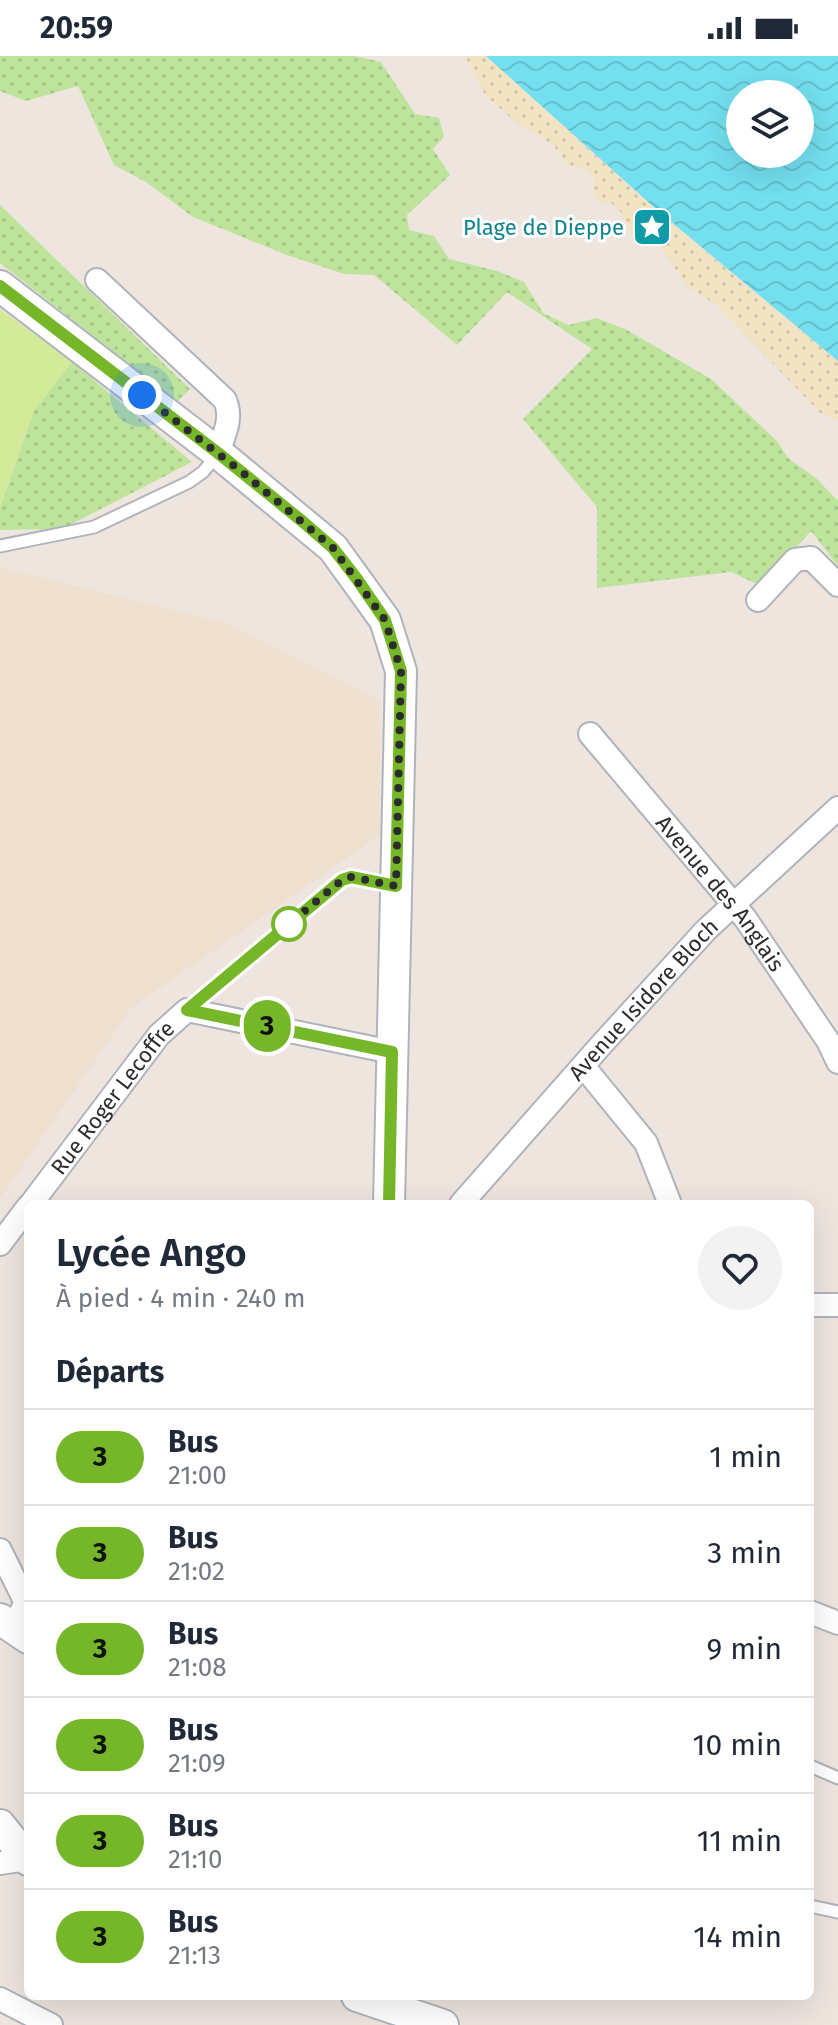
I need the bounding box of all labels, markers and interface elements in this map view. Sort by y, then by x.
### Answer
text: 20:59 [40,10,113,46]
map controls [726,80,814,168]
button: layers [726,80,814,168]
place icon: Plage de Dieppe [631,206,673,248]
place label: Plage de Dieppe [463,214,624,241]
your location [122,375,162,415]
street label: Avenue des Anglais [651,809,791,976]
unlabelled marker [272,907,306,941]
street label: Avenue Isidore Bloch [563,912,723,1086]
line badge: 3 [241,1000,293,1052]
text: 3 [260,1009,274,1042]
street label: Rue Roger Lecoffre [45,1015,180,1180]
button: heart [698,1226,782,1310]
text: Lycée Ango [56,1230,247,1276]
text: À pied · 4 min · 240 m [56,1283,306,1314]
text: Départs [56,1354,164,1390]
text: Bus [168,1424,218,1460]
text: 1 min [709,1439,782,1475]
text: 3 [93,1440,107,1473]
text: 21:00 [168,1460,227,1491]
text: Bus [168,1520,218,1556]
text: 3 min [707,1535,782,1571]
text: 3 [93,1536,107,1569]
text: 21:02 [168,1556,225,1587]
text: Bus [168,1616,218,1652]
text: 9 min [707,1631,782,1667]
text: 3 [93,1632,107,1665]
text: 21:08 [168,1652,227,1683]
text: Bus [168,1712,218,1748]
text: 10 min [693,1727,782,1763]
text: 3 [93,1728,107,1761]
text: 21:09 [168,1748,226,1779]
text: Bus [168,1808,218,1844]
text: 11 min [697,1823,782,1859]
text: 3 [93,1824,107,1857]
text: 21:10 [168,1844,222,1875]
text: Bus [168,1904,218,1940]
text: 14 min [693,1919,782,1955]
text: 3 [93,1920,107,1953]
text: 21:13 [168,1940,221,1971]

